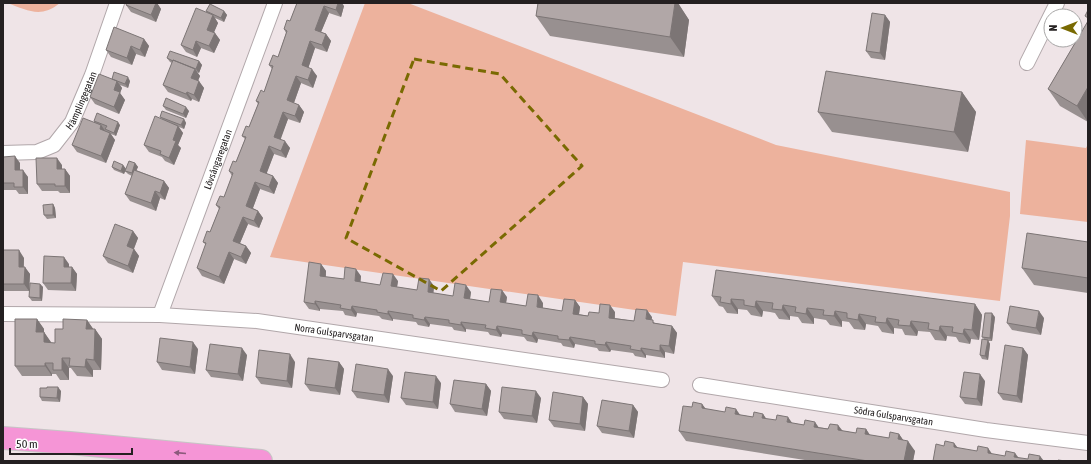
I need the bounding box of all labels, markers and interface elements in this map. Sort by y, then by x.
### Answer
north arrow [1043,8,1083,48]
text: N [1047,25,1059,31]
street label: Hämplingegatan [63,70,98,131]
street label: Lövsångaregatan [201,128,234,191]
street label: Norra Gulsparvsgatan [294,321,374,343]
street label: Södra Gulsparvsgatan [853,404,934,427]
scale bar [10,430,132,456]
text: 50 m [16,437,38,451]
one-way arrow [174,450,186,457]

